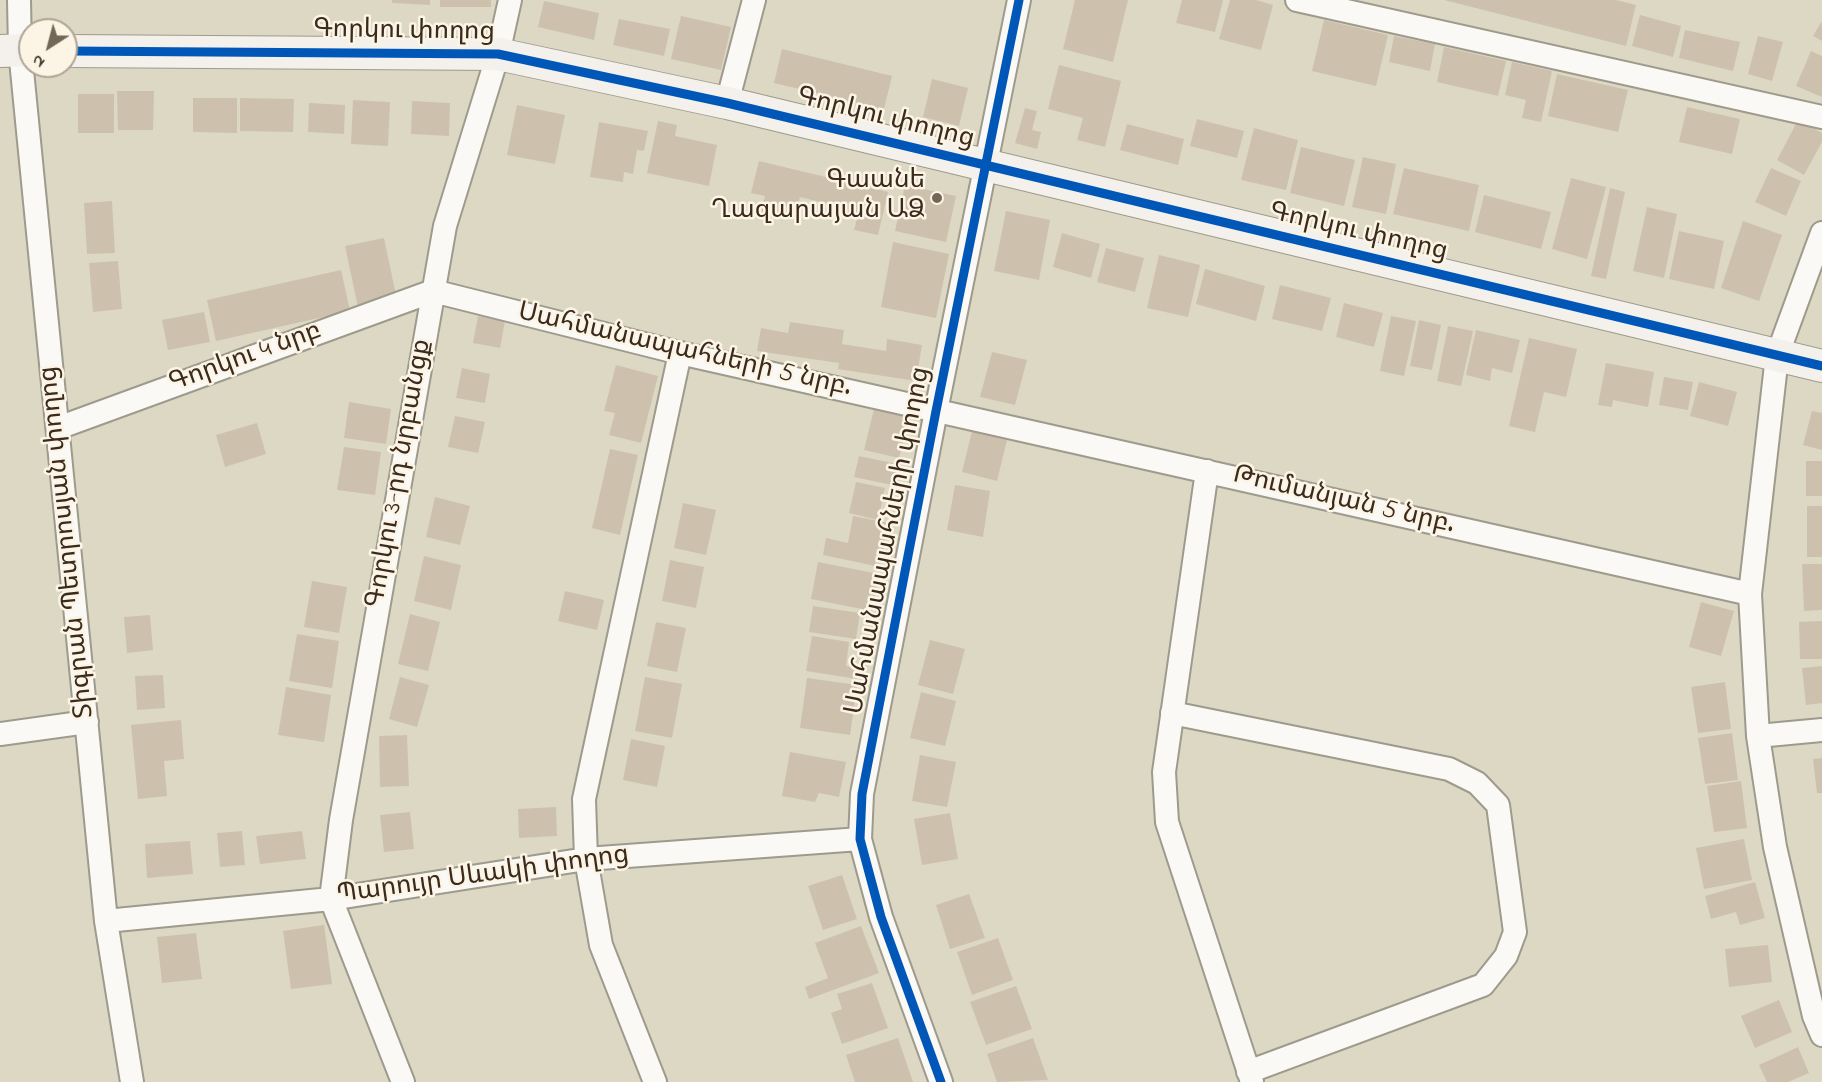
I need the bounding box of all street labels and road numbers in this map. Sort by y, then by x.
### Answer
street label: Գորկու փողոց [313,16,495,50]
street label: Գորկու փողոց [793,83,977,157]
street label: Գորկու փողոց [1266,198,1450,270]
street label: Սահմանապահների 5 նրբ. [514,298,854,406]
street label: Գորկու 4 նրբ [165,317,327,401]
street label: Գորկու 3-րդ նրբանցք [362,337,440,611]
street label: Տիգրան Պետրոսյան փողոց [35,364,103,720]
street label: Սահմանապահների փողոց [841,365,939,717]
street label: Թումանյան 5 նրբ. [1229,461,1457,543]
street label: Պարույր Սևակի փողոց [335,841,631,913]

